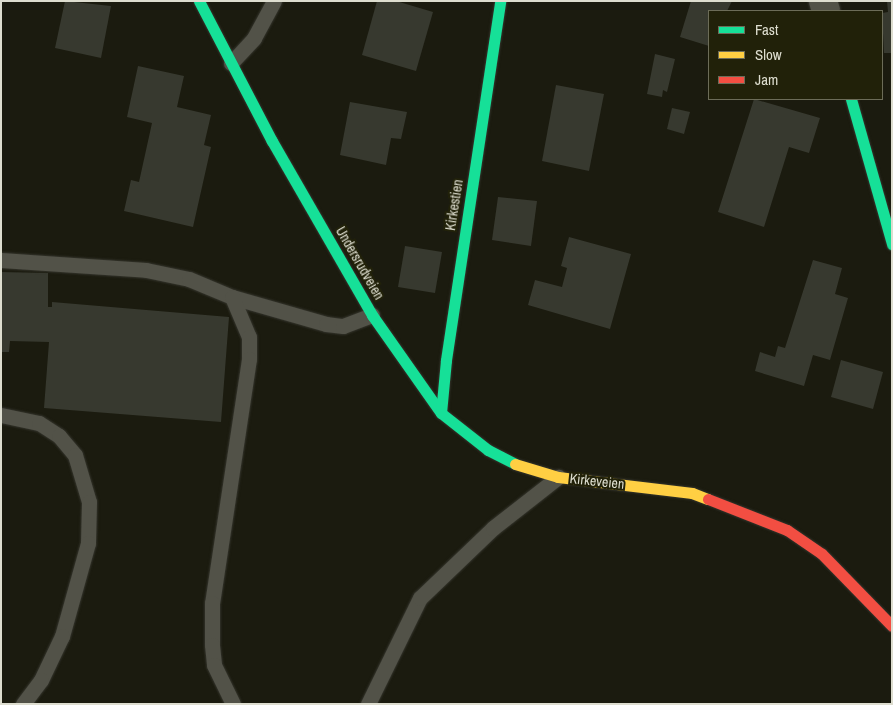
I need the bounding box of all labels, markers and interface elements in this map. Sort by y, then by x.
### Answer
legend [708,10,883,100]
text: Fast [755,19,778,40]
text: Slow [755,44,782,65]
text: Jam [755,69,778,90]
street label: Kirkestien [442,178,466,232]
street label: Undersrudveien [332,223,388,303]
street label: Kirkeveien [569,470,625,492]

